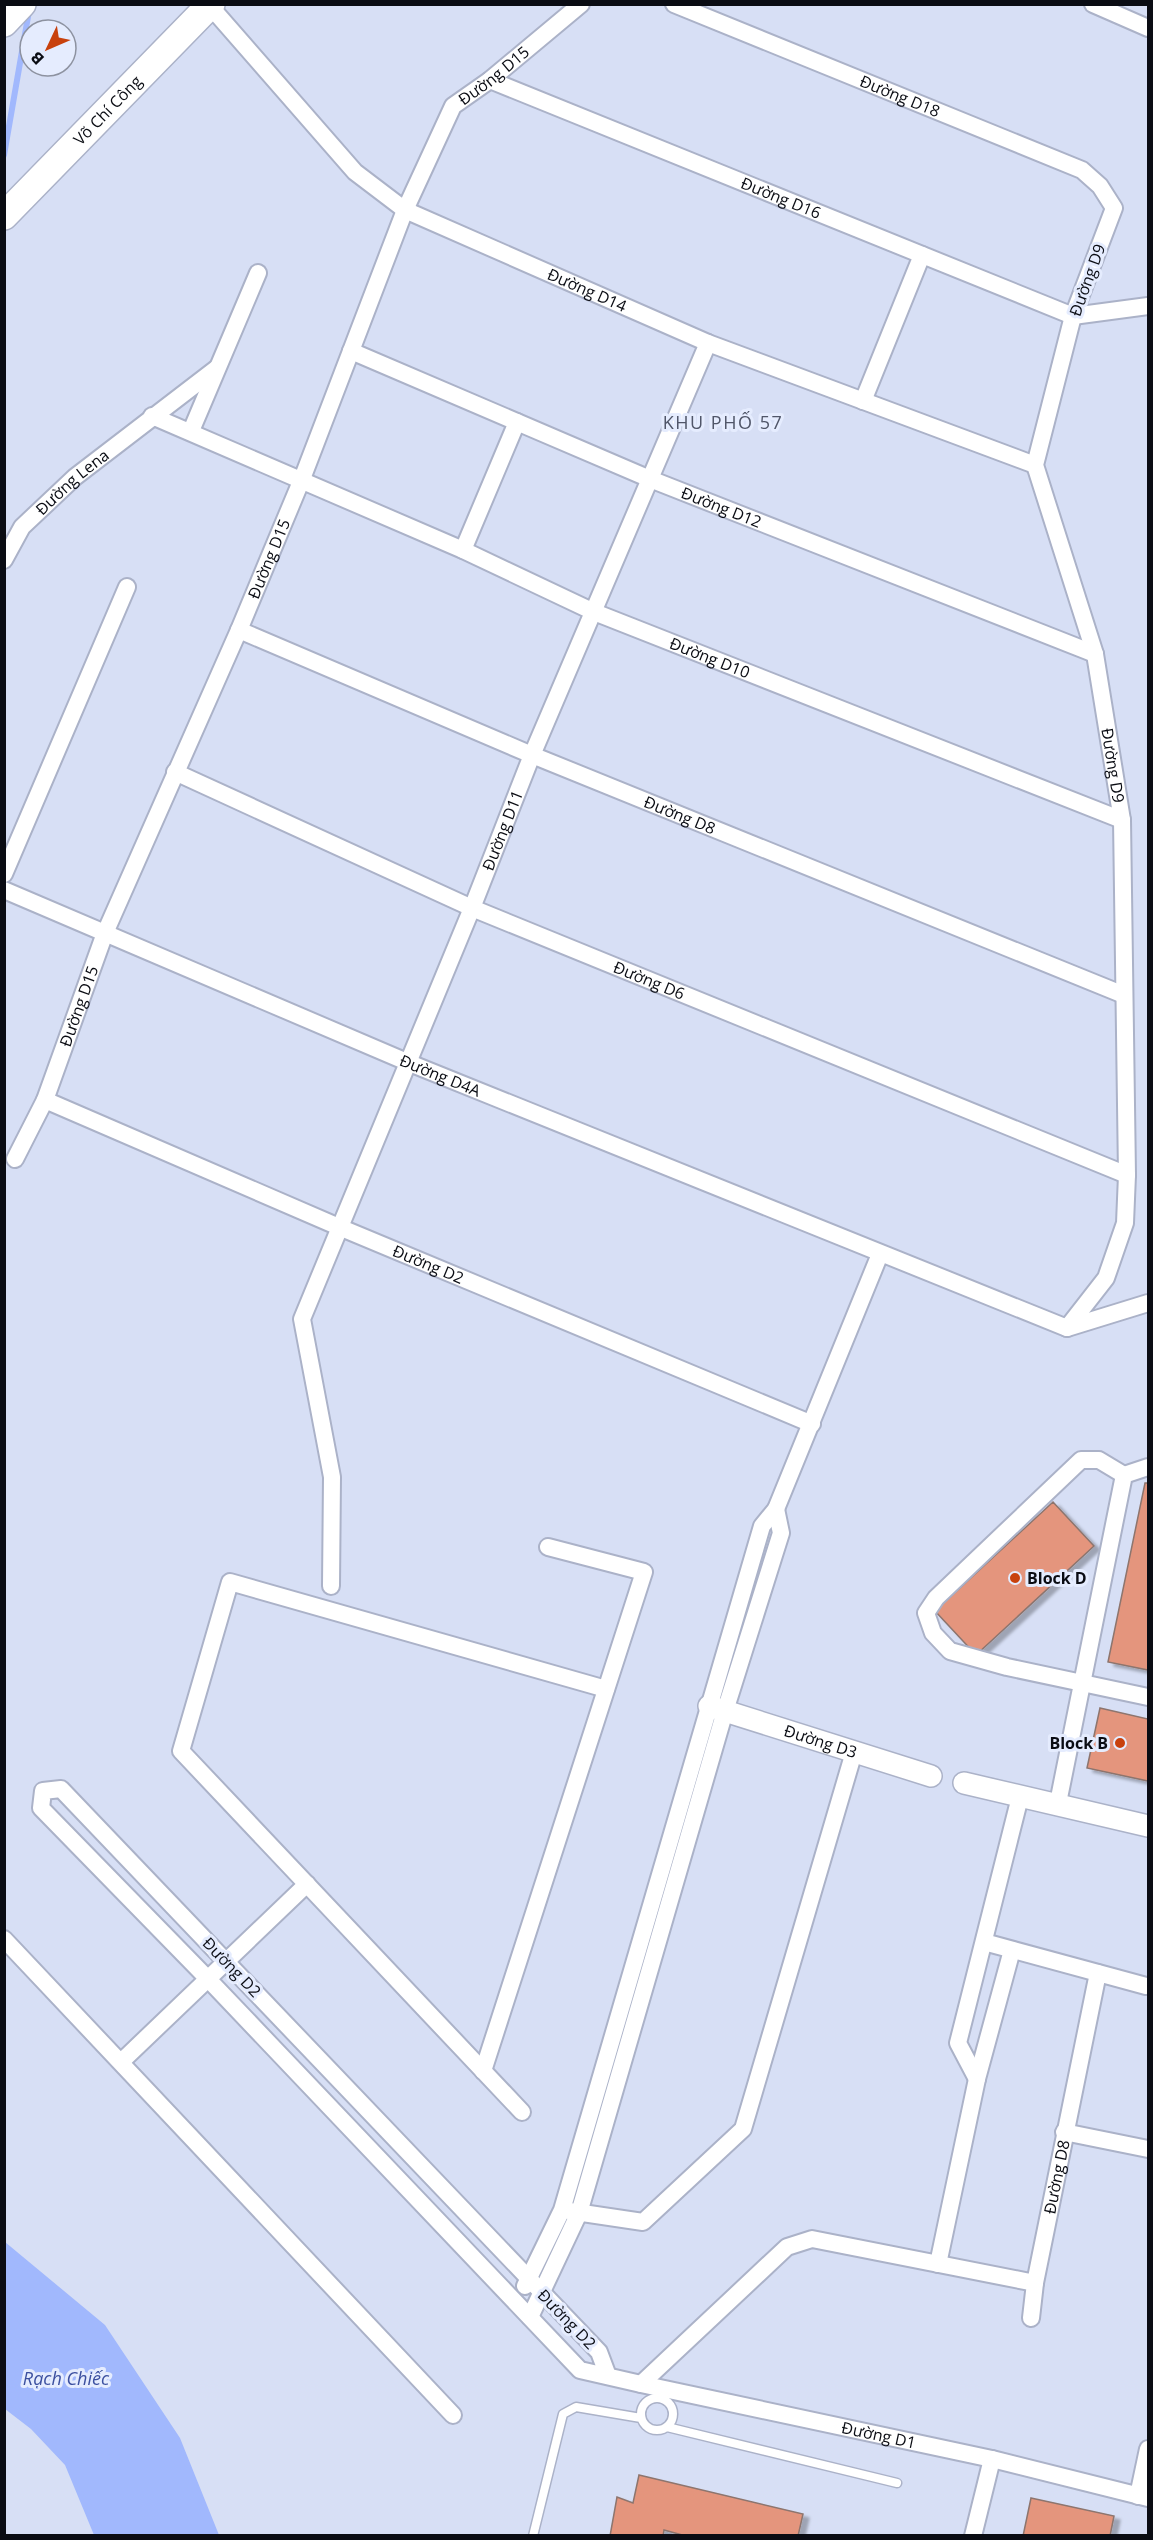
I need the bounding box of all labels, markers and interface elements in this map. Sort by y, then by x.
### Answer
north arrow [18,18,78,78]
street label: Đường D15 [454,41,534,110]
text: B [26,47,49,70]
street label: Võ Chí Công [68,70,147,150]
street label: Đường D18 [857,70,943,122]
street label: Đường D16 [738,172,824,224]
street label: Đường D9 [1064,241,1110,319]
street label: Đường D14 [544,263,630,317]
district label: KHU PHỐ 57 [663,410,783,434]
street label: Đường Lena [30,444,113,520]
street label: Đường D12 [678,481,765,533]
street label: Đường D15 [242,516,295,602]
street label: Đường D10 [666,632,753,683]
street label: Đường D9 [1096,726,1130,804]
street label: Đường D11 [477,787,528,874]
street label: Đường D8 [641,791,719,839]
street label: Đường D6 [610,956,688,1005]
street label: Đường D15 [54,963,103,1050]
street label: Đường D4A [396,1049,485,1102]
street label: Đường D2 [389,1240,467,1289]
place label: Block D [1027,1567,1087,1589]
marker: Block D [1008,1571,1022,1585]
street label: Đường D3 [781,1719,860,1763]
place label: Block B [1049,1732,1108,1754]
marker: Block B [1113,1736,1127,1750]
street label: Đường D2 [198,1932,266,2002]
street label: Đường D8 [1038,2138,1075,2216]
street label: Đường D2 [533,2284,601,2354]
water label: Rạch Chiếc [23,2366,110,2390]
street label: Đường D1 [840,2416,918,2453]

